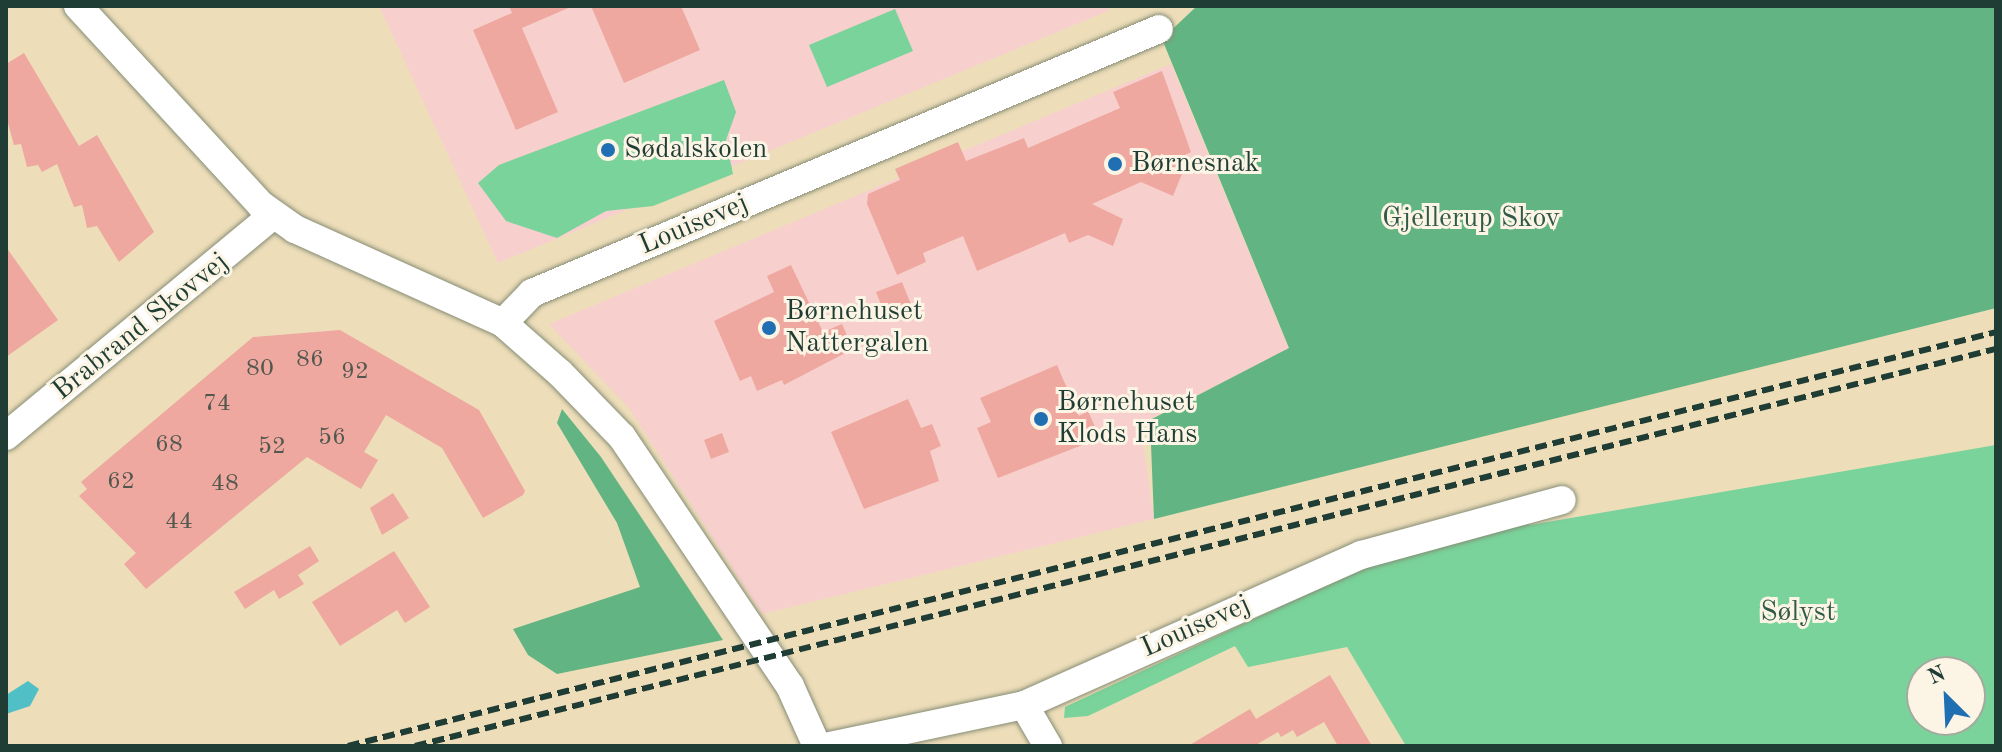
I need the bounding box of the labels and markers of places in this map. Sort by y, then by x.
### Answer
place label: Sødalskolen [624,133,767,167]
marker: Sødalskolen [599,141,617,159]
place label: Børnesnak [1131,147,1259,181]
marker: Børnesnak [1106,155,1124,173]
place label: Børnehuset Nattergalen [785,295,929,361]
marker: Børnehuset Nattergalen [760,319,778,337]
place label: Børnehuset Klods Hans [1057,386,1197,452]
marker: Børnehuset Klods Hans [1032,410,1050,428]

